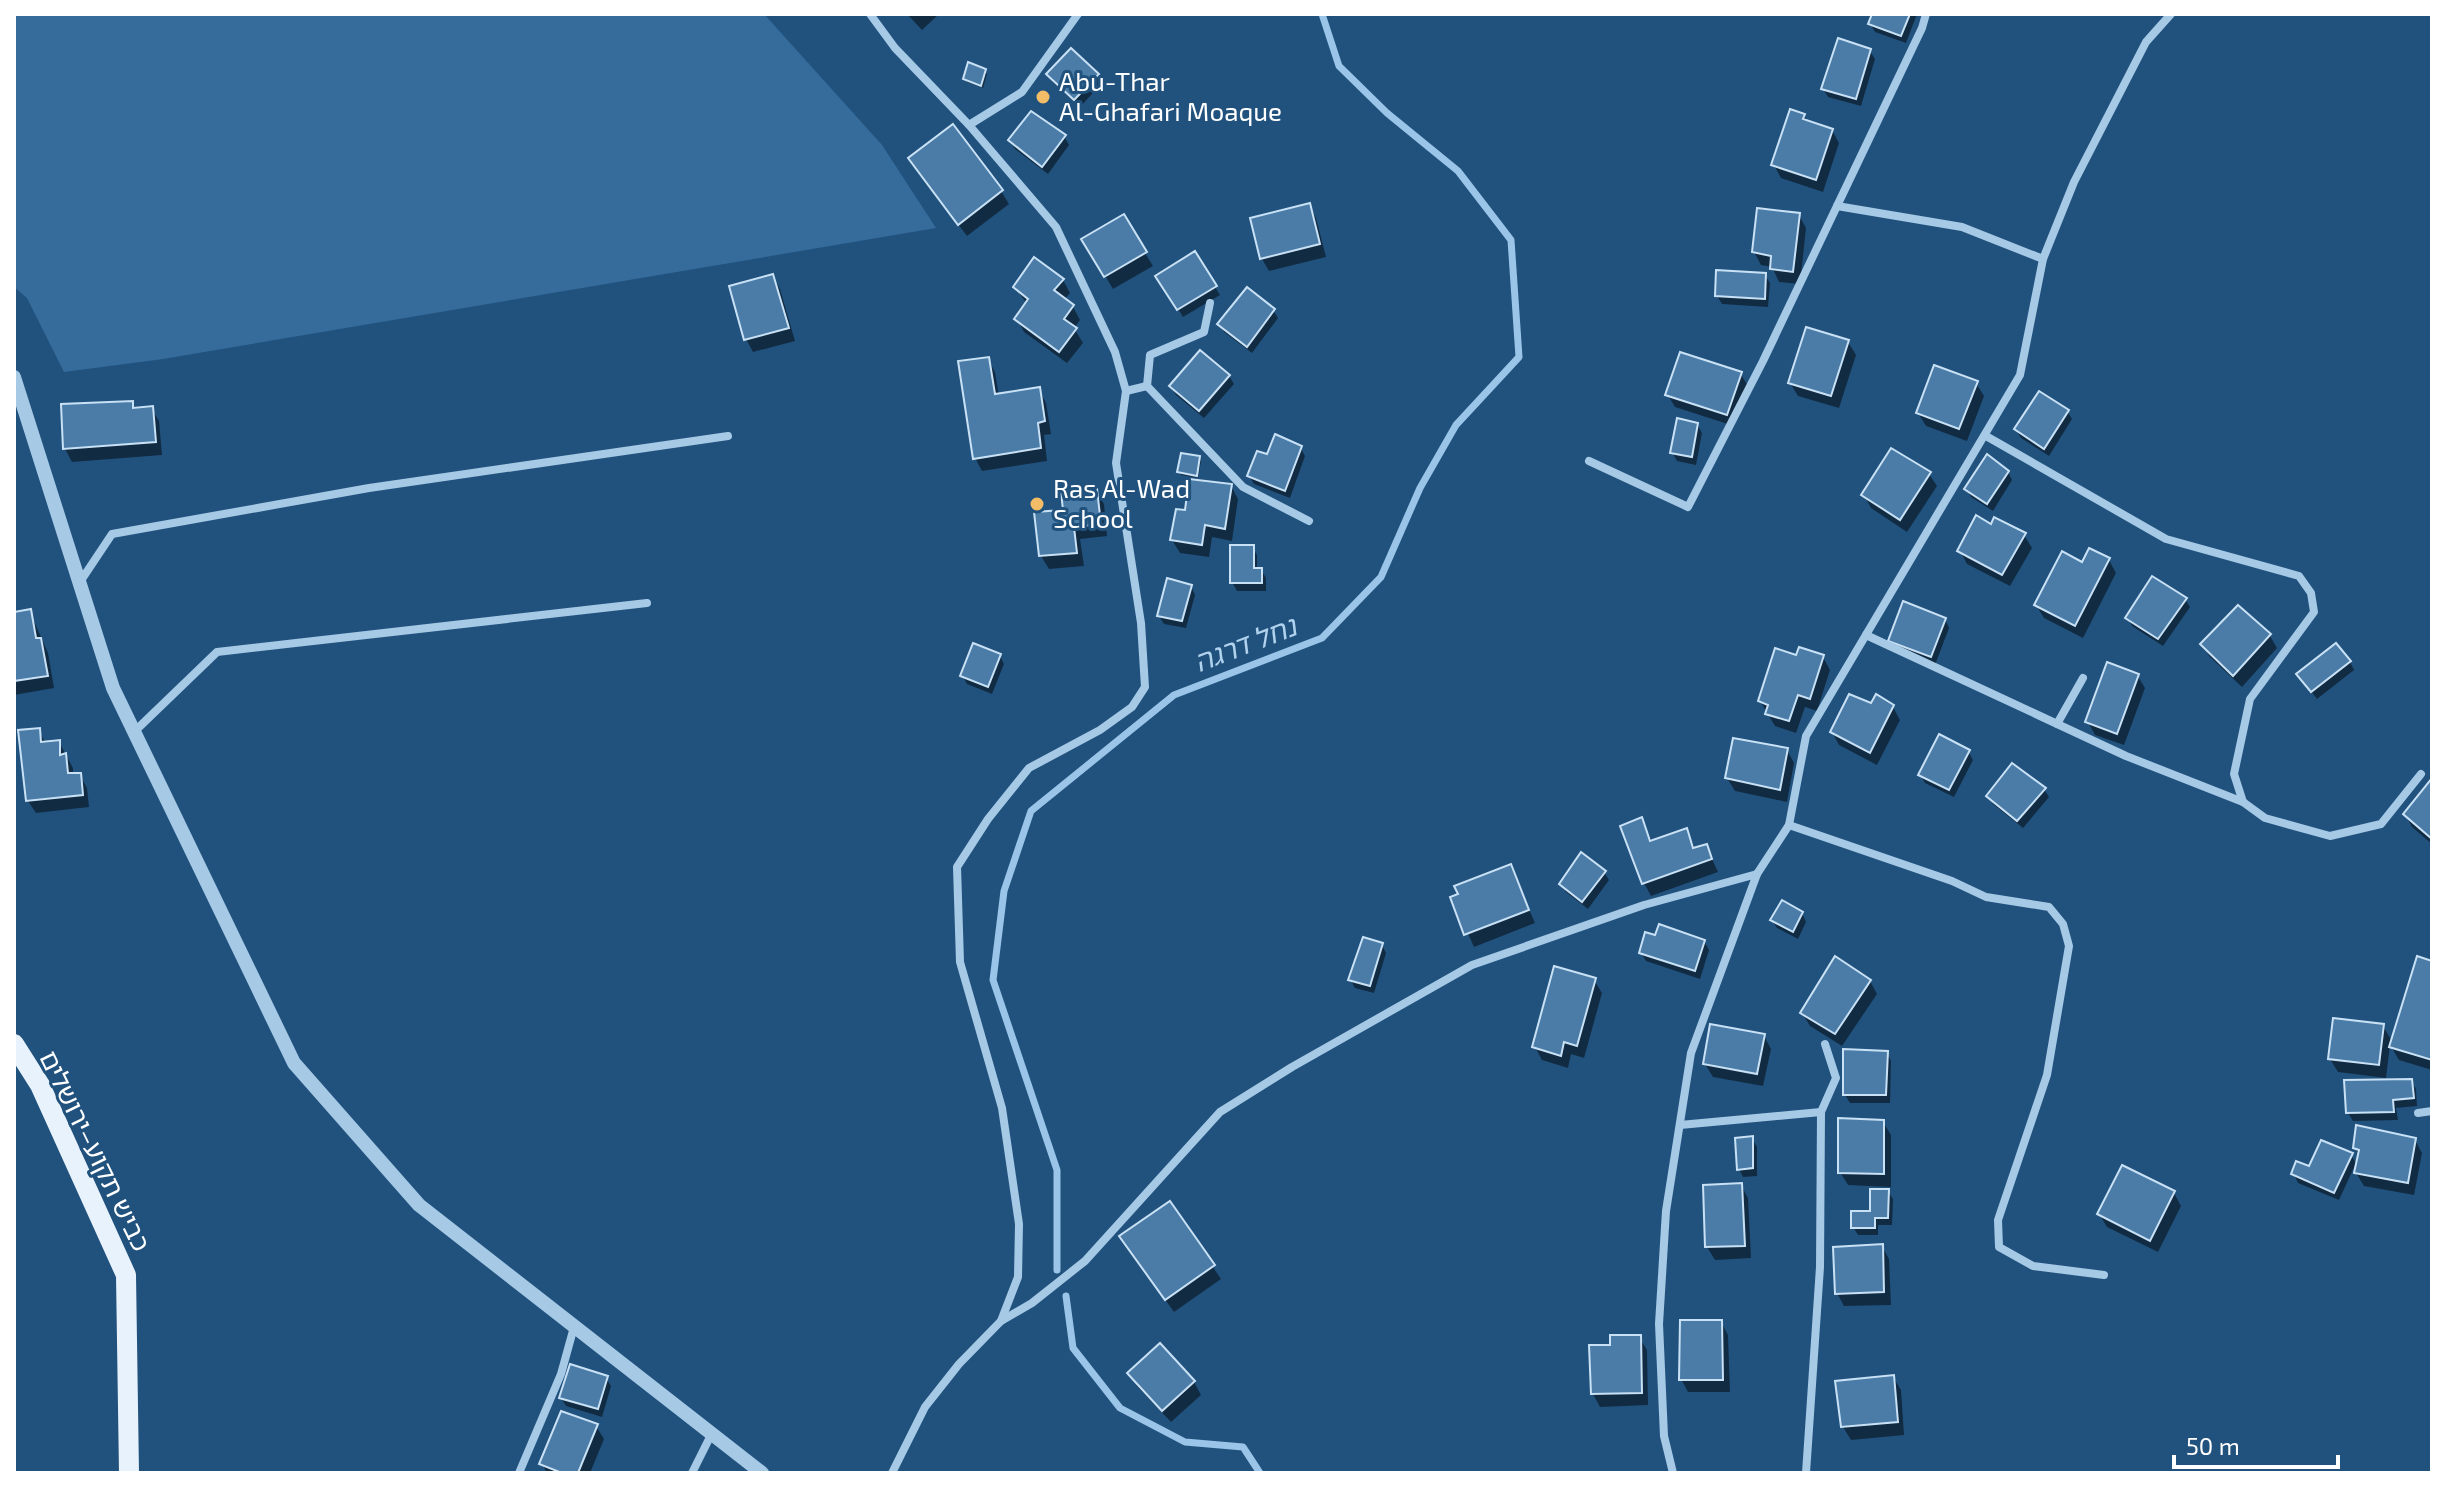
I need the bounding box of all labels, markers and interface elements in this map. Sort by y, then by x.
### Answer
place label: Abu-Thar Al-Ghafari Moaque [1059,65,1282,126]
marker: Abu-Thar Al-Ghafari Moaque [1034,88,1052,106]
place label: Ras Al-Wad School [1053,472,1190,533]
marker: Ras Al-Wad School [1028,495,1046,513]
water label: נחל דרגה [1189,607,1303,678]
street label: כביש תקוע–ירושלים [34,1045,158,1256]
scale bar [2174,1419,2338,1469]
text: 50 m [2186,1431,2240,1460]

